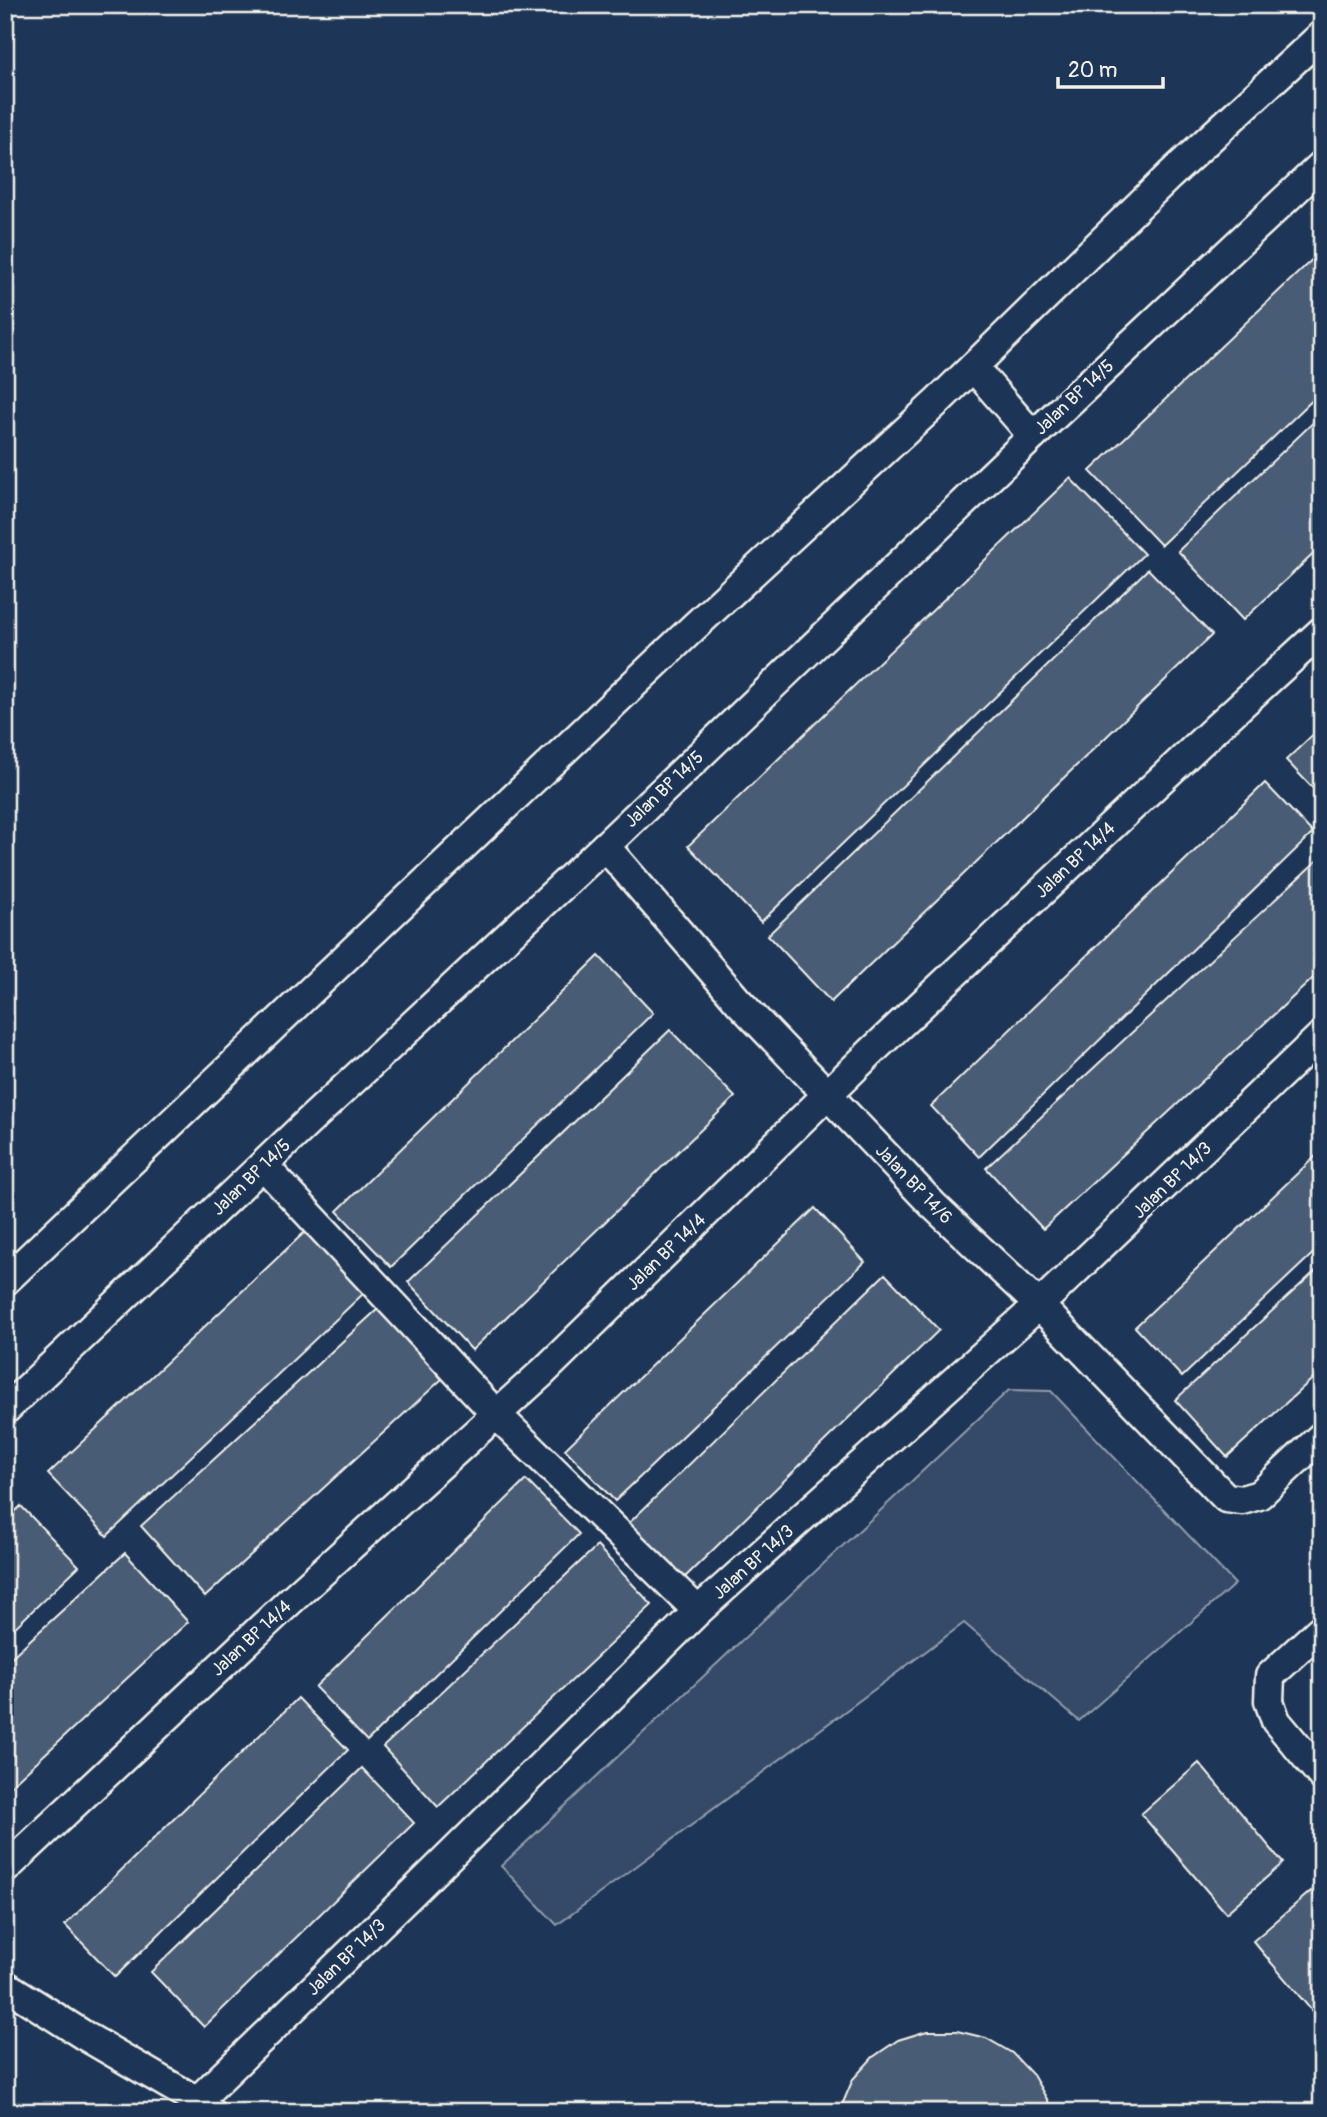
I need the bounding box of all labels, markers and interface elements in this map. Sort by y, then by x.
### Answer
scale bar [1058,46,1162,90]
text: 20 m [1068,57,1117,84]
street label: Jalan BP 14/5 [1030,355,1119,440]
street label: Jalan BP 14/5 [620,746,709,833]
street label: Jalan BP 14/4 [1030,817,1121,903]
street label: Jalan BP 14/5 [207,1134,296,1221]
street label: Jalan BP 14/3 [1128,1137,1217,1224]
street label: Jalan BP 14/6 [870,1140,957,1229]
street label: Jalan BP 14/4 [622,1208,711,1296]
street label: Jalan BP 14/3 [708,1520,799,1605]
street label: Jalan BP 14/4 [206,1595,297,1681]
street label: Jalan BP 14/3 [302,1914,391,2001]

